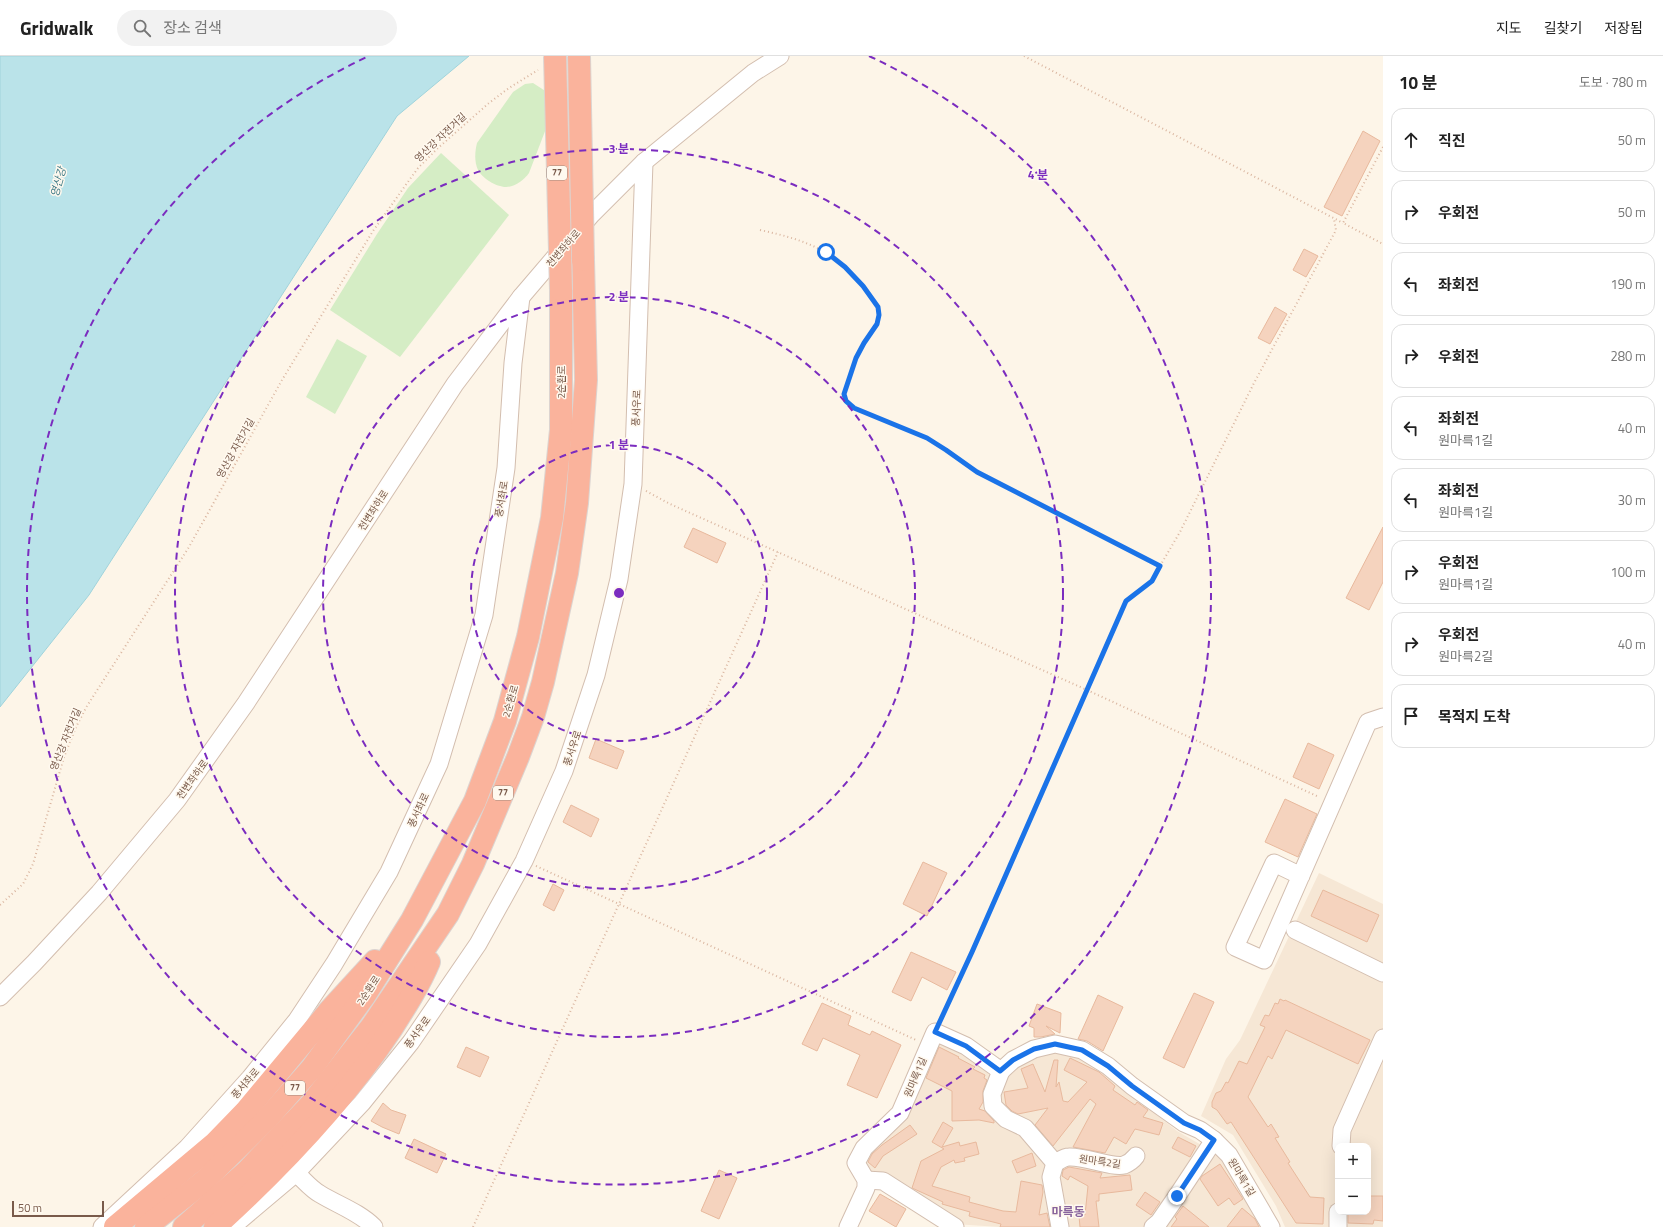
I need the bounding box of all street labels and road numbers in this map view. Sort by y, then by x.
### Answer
street label: 영산강 자전거길 [411,109,470,166]
road number: 77 [547,166,567,180]
street label: 천변좌하로 [543,226,584,271]
street label: 2순환로 [554,365,569,399]
street label: 풍서우로 [628,389,645,427]
street label: 영산강 자전거길 [213,415,258,481]
street label: 풍서좌로 [491,480,512,518]
street label: 천변좌하로 [355,487,392,534]
street label: 2순환로 [499,683,522,719]
street label: 영산강 자전거길 [46,705,85,773]
street label: 풍서우로 [560,728,585,768]
street label: 천변좌하로 [173,756,212,802]
road number: 77 [493,786,513,800]
street label: 풍서좌로 [404,790,433,830]
street label: 2순환로 [353,972,384,1008]
street label: 풍서우로 [401,1013,434,1052]
street label: 원마륵1길 [900,1055,931,1100]
street label: 풍서좌로 [228,1065,263,1102]
road number: 77 [285,1081,305,1095]
street label: 원마륵2길 [1078,1151,1122,1172]
street label: 원마륵1길 [1224,1155,1259,1199]

